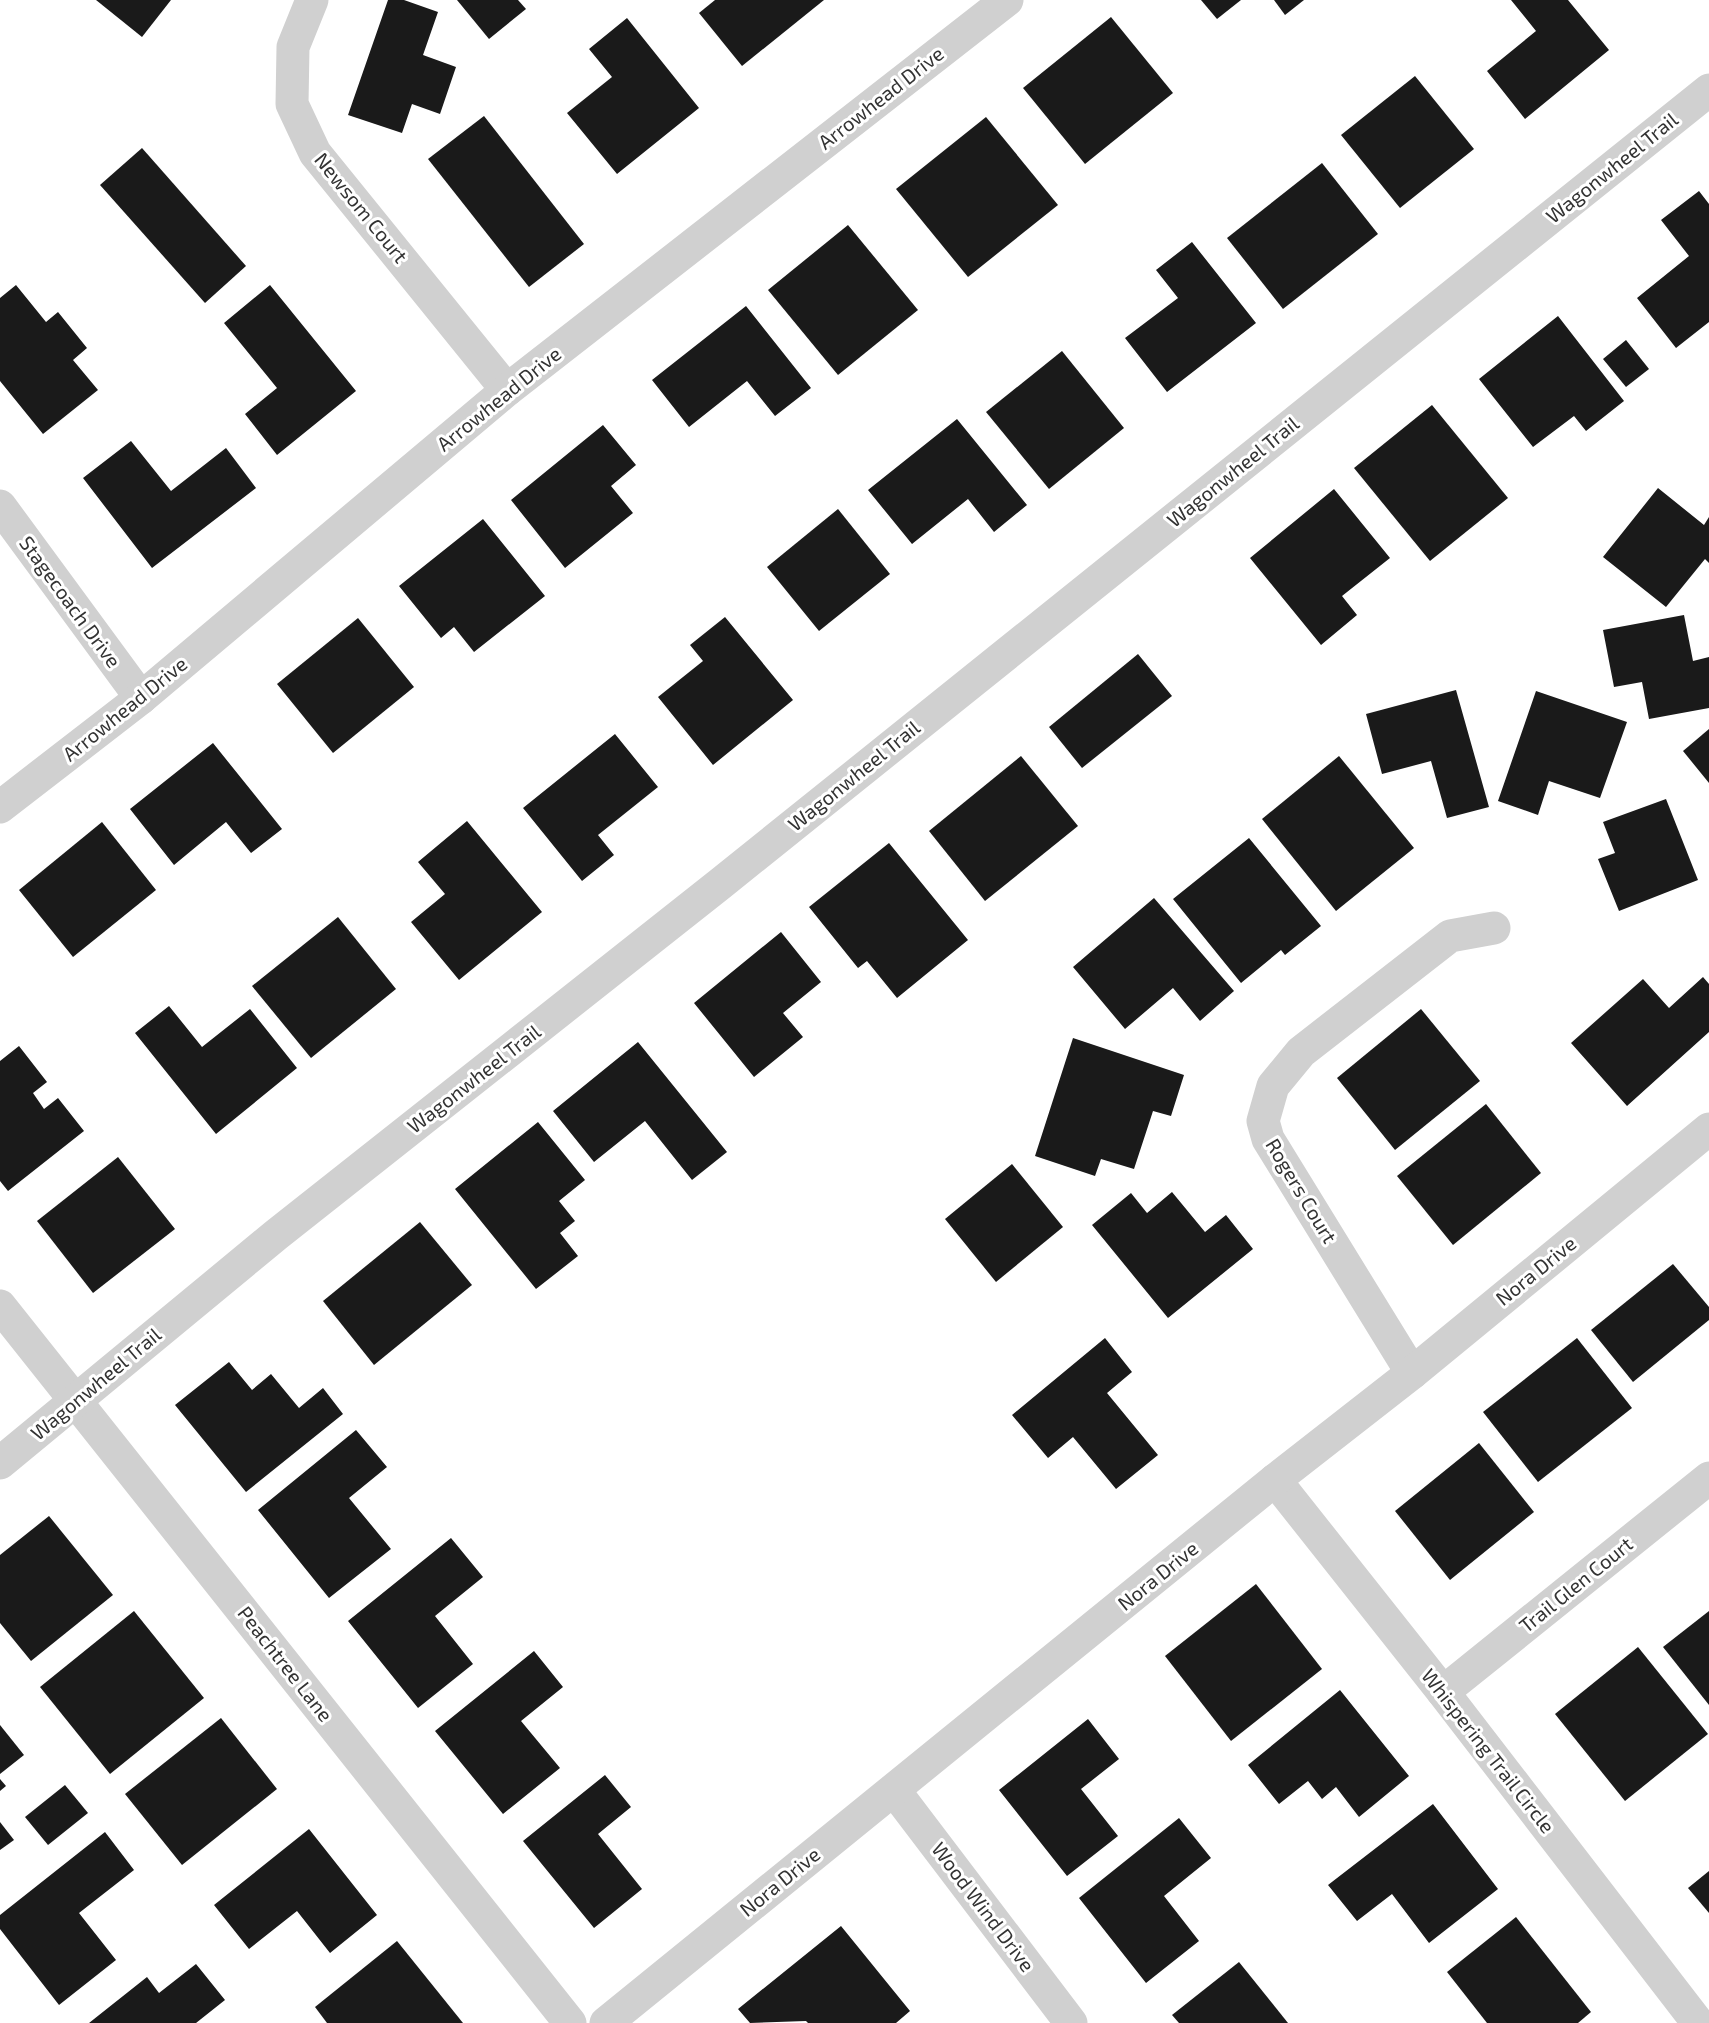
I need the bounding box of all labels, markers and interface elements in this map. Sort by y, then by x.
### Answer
street label: Arrowhead Drive [813,41,948,154]
street label: Wagonwheel Trail [1541,107,1682,228]
street label: Newsom Court [310,148,414,268]
street label: Arrowhead Drive [431,341,565,456]
street label: Wagonwheel Trail [1162,411,1303,532]
street label: Stagecoach Drive [15,531,127,672]
street label: Arrowhead Drive [57,651,191,766]
street label: Wagonwheel Trail [783,715,924,836]
street label: Wagonwheel Trail [402,1019,545,1138]
street label: Rogers Court [1261,1134,1343,1248]
street label: Nora Drive [1490,1231,1580,1310]
street label: Wagonwheel Trail [25,1322,165,1445]
street label: Trail Glen Court [1514,1531,1637,1637]
street label: Nora Drive [1112,1536,1202,1615]
street label: Peachtree Lane [233,1601,338,1726]
street label: Whispering Trail Circle [1417,1663,1560,1837]
street label: Wood Wind Drive [927,1837,1040,1976]
street label: Nora Drive [734,1842,824,1921]

